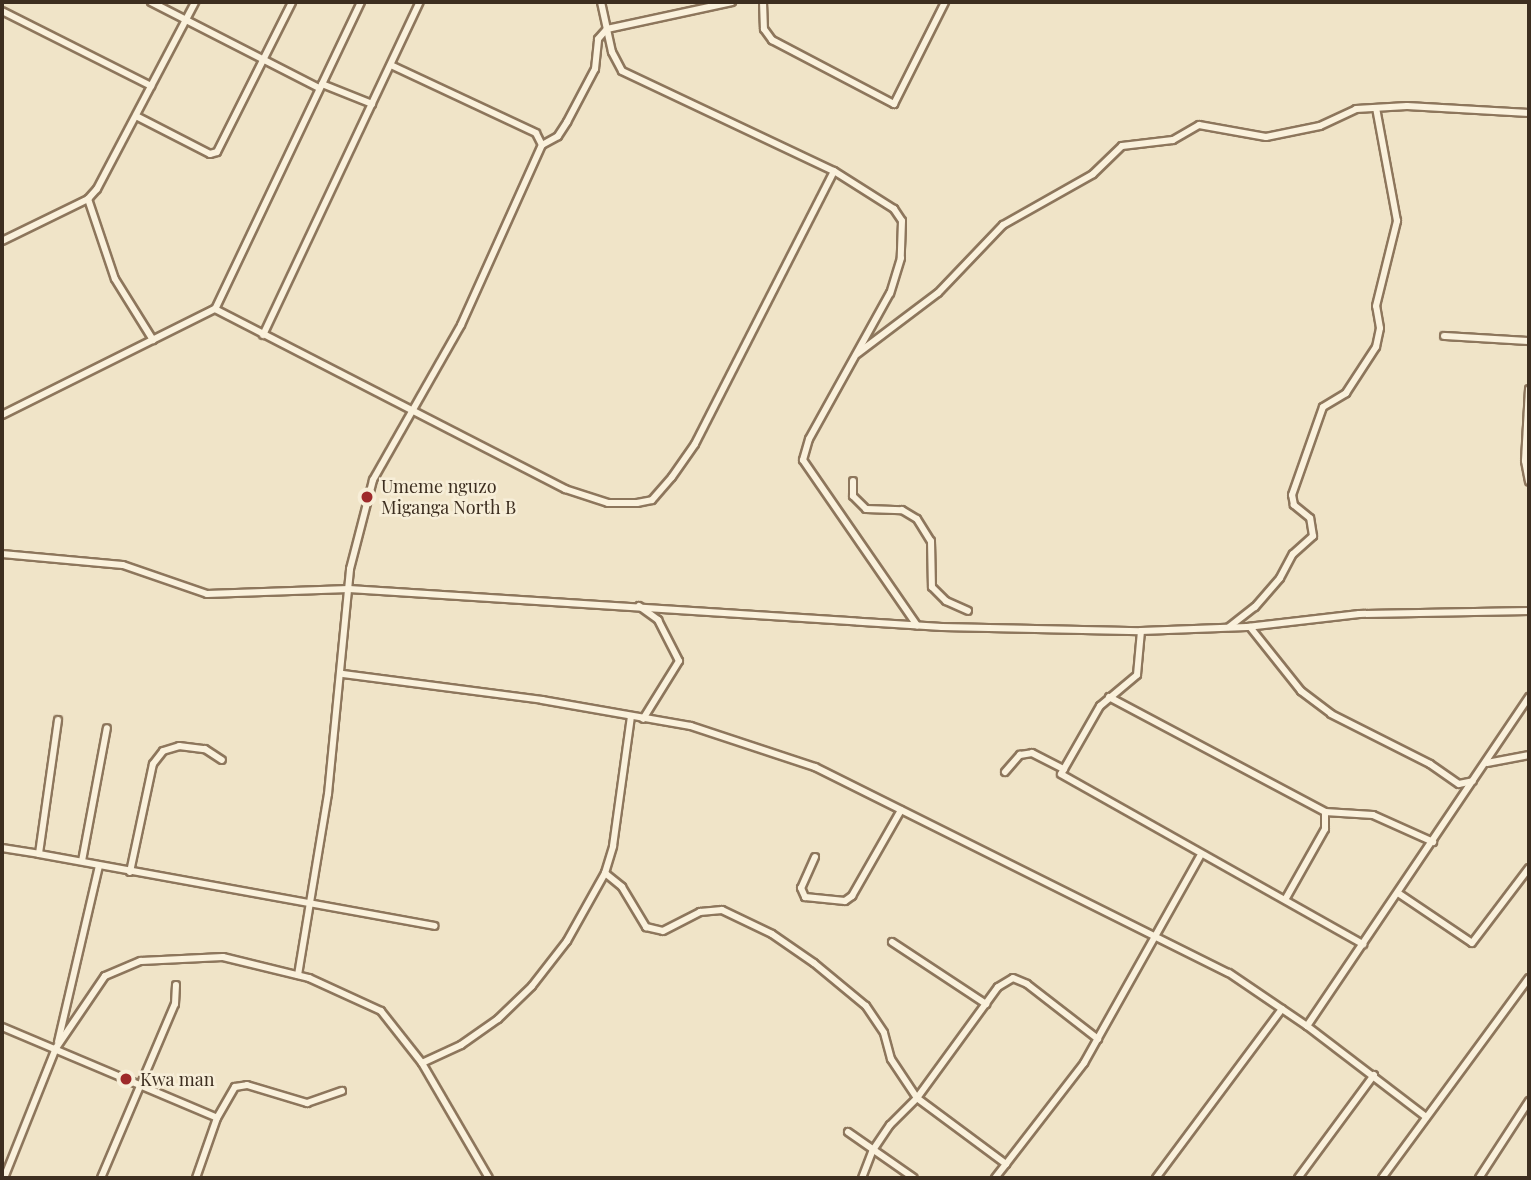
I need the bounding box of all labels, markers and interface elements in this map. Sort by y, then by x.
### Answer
place label: Umeme nguzo Miganga North B [381,476,516,518]
marker: Umeme nguzo Miganga North B [359,489,375,505]
place label: Kwa man [140,1068,215,1090]
marker: Kwa man [118,1071,134,1087]

